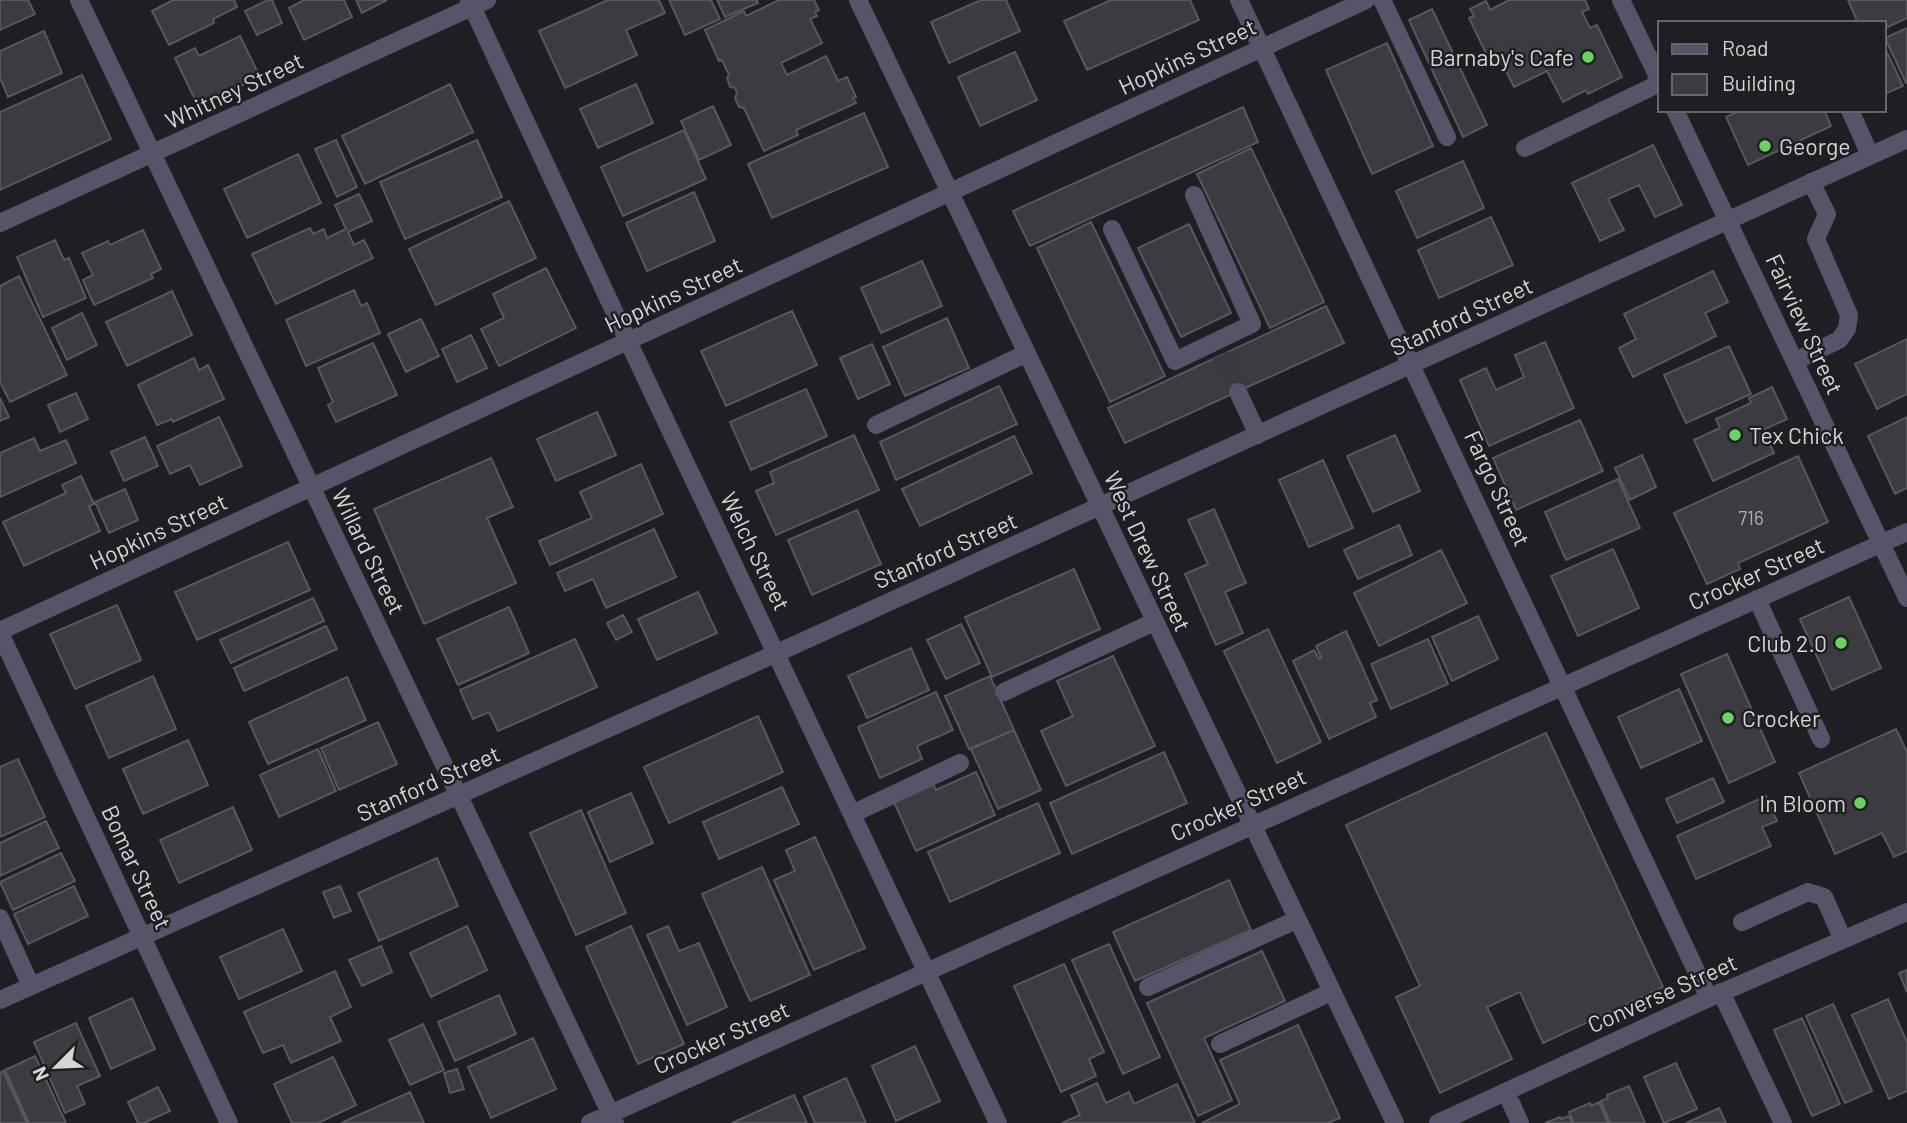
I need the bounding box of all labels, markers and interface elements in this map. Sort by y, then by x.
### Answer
street label: Hopkins Street [1114,12,1260,100]
legend [1658,21,1886,112]
text: Road [1722,35,1768,60]
place label: Barnaby's Cafe [1430,43,1574,71]
street label: Whitney Street [161,46,307,134]
marker: Barnaby's Cafe [1580,49,1596,65]
text: Building [1722,70,1796,95]
place label: George [1779,132,1851,160]
marker: George [1757,138,1773,154]
street label: Fairview Street [1760,249,1850,399]
street label: Hopkins Street [600,250,746,338]
street label: Stanford Street [1385,271,1537,361]
place label: Tex Chick [1749,421,1844,449]
street label: Fargo Street [1459,426,1537,550]
marker: Tex Chick [1727,427,1743,443]
street label: West Drew Street [1099,466,1197,636]
street label: Willard Street [326,483,412,619]
street label: Hopkins Street [85,487,231,575]
street label: Welch Street [715,487,797,615]
street label: Stanford Street [869,506,1021,594]
house number: 716 [1738,506,1764,529]
street label: Crocker Street [1684,531,1828,615]
place label: Club 2.0 [1747,629,1827,657]
marker: Club 2.0 [1833,635,1849,651]
place label: Crocker [1742,704,1821,732]
marker: Crocker [1720,710,1736,726]
street label: Stanford Street [352,739,504,827]
street label: Crocker Street [1166,762,1310,846]
place label: In Bloom [1759,789,1846,817]
marker: In Bloom [1852,795,1868,811]
street label: Bomar Street [96,801,178,933]
street label: Converse Street [1583,948,1741,1038]
street label: Crocker Street [649,995,793,1079]
north arrow [21,1032,91,1102]
text: N [27,1064,53,1085]

